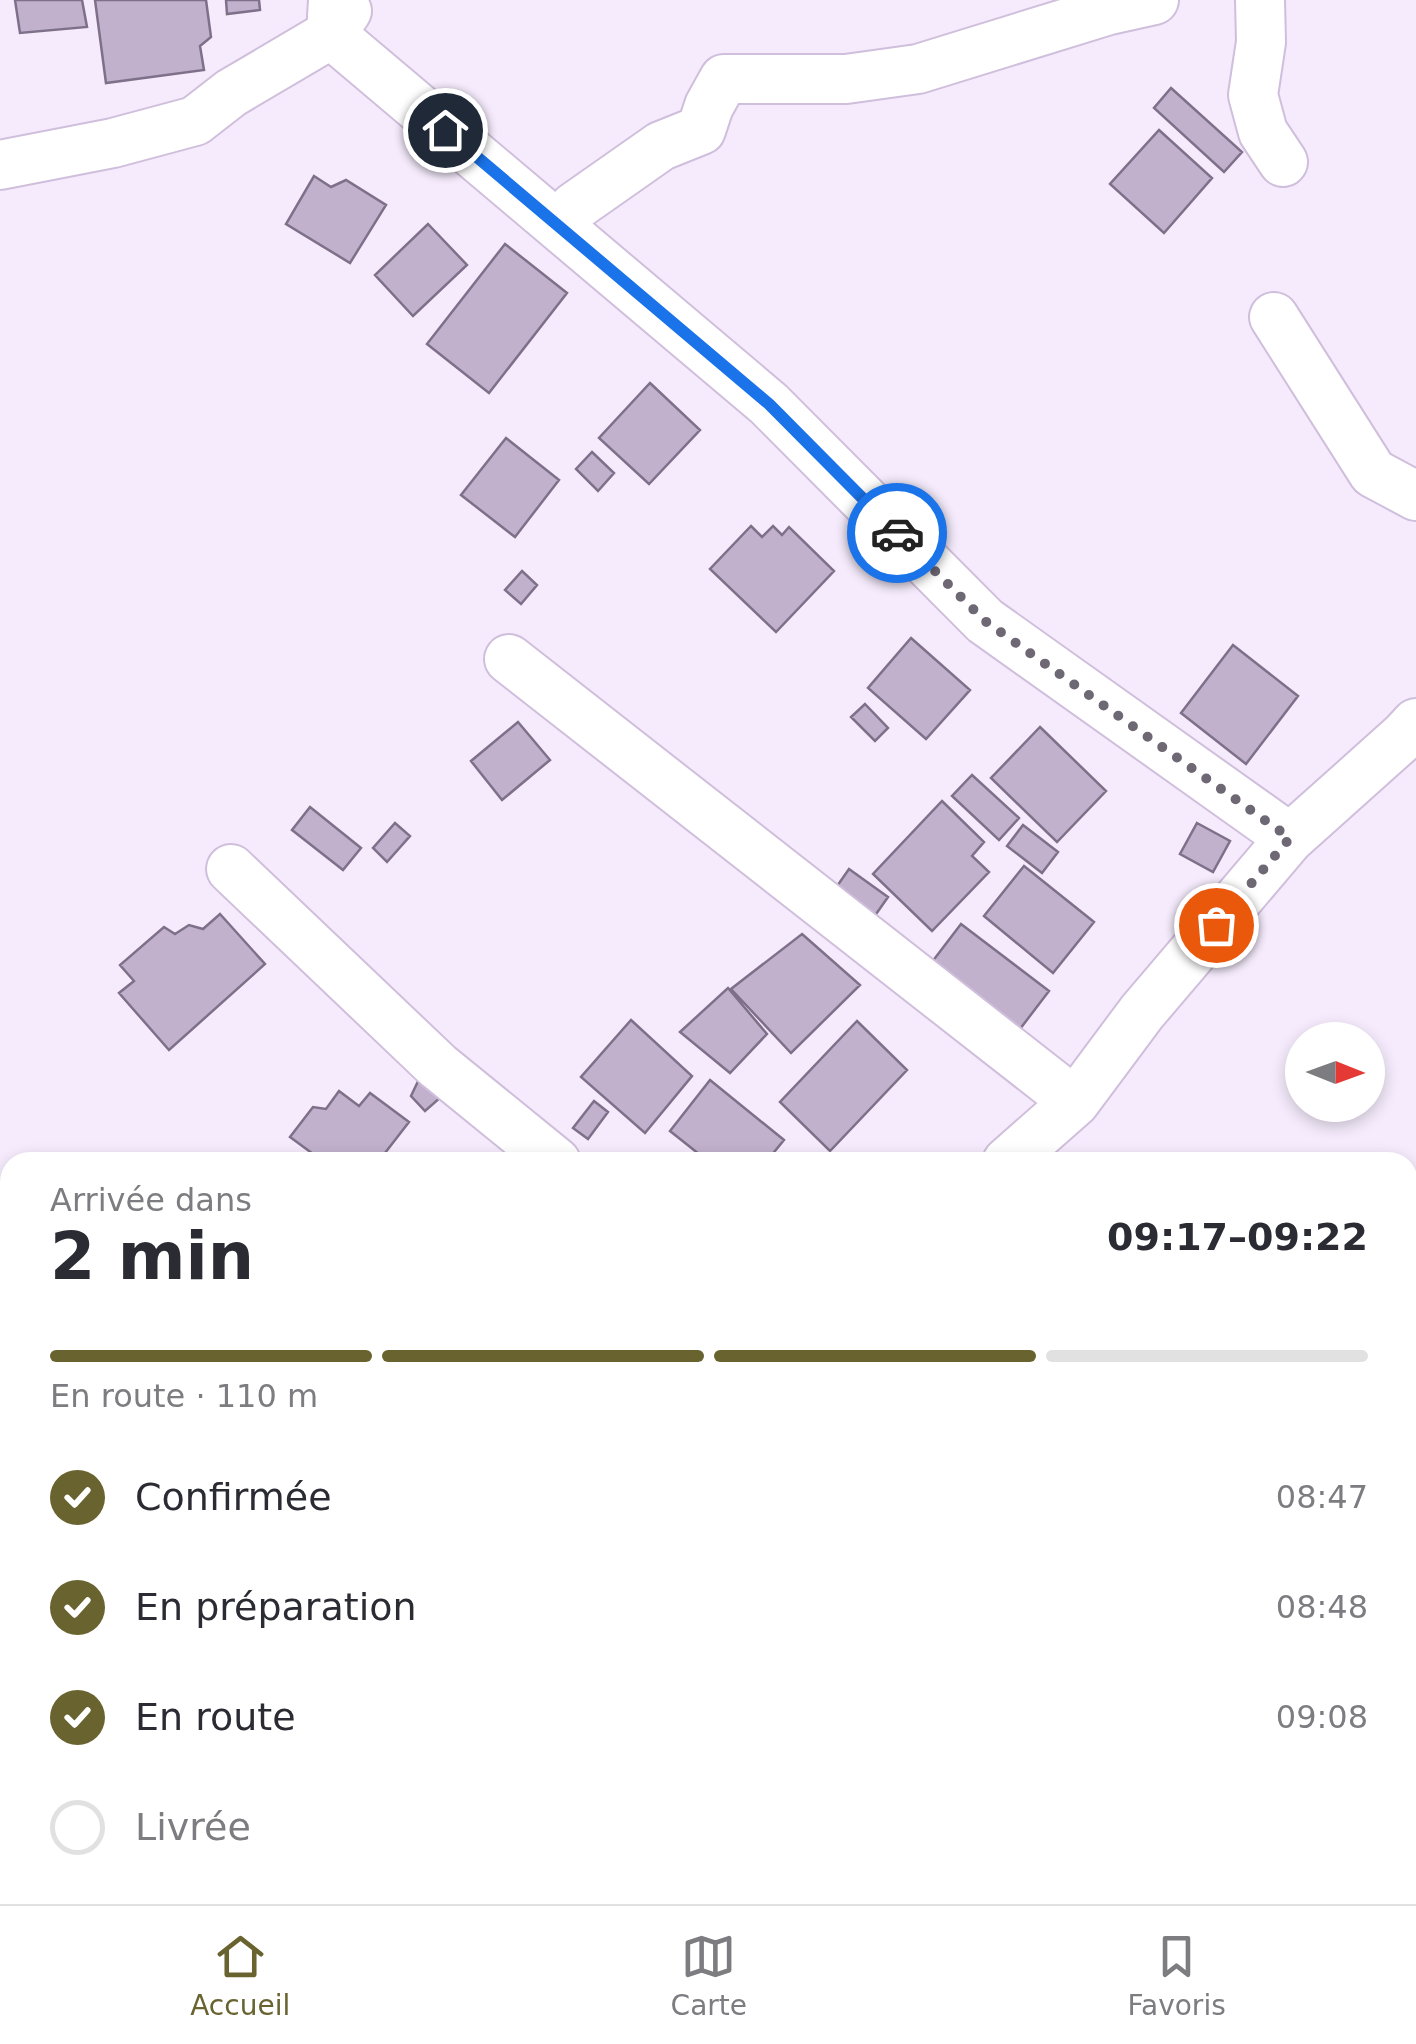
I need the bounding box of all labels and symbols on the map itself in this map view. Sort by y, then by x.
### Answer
pin [403,88,488,173]
courier [847,483,947,583]
pin [1174,883,1259,968]
north arrow [1285,1022,1385,1122]

